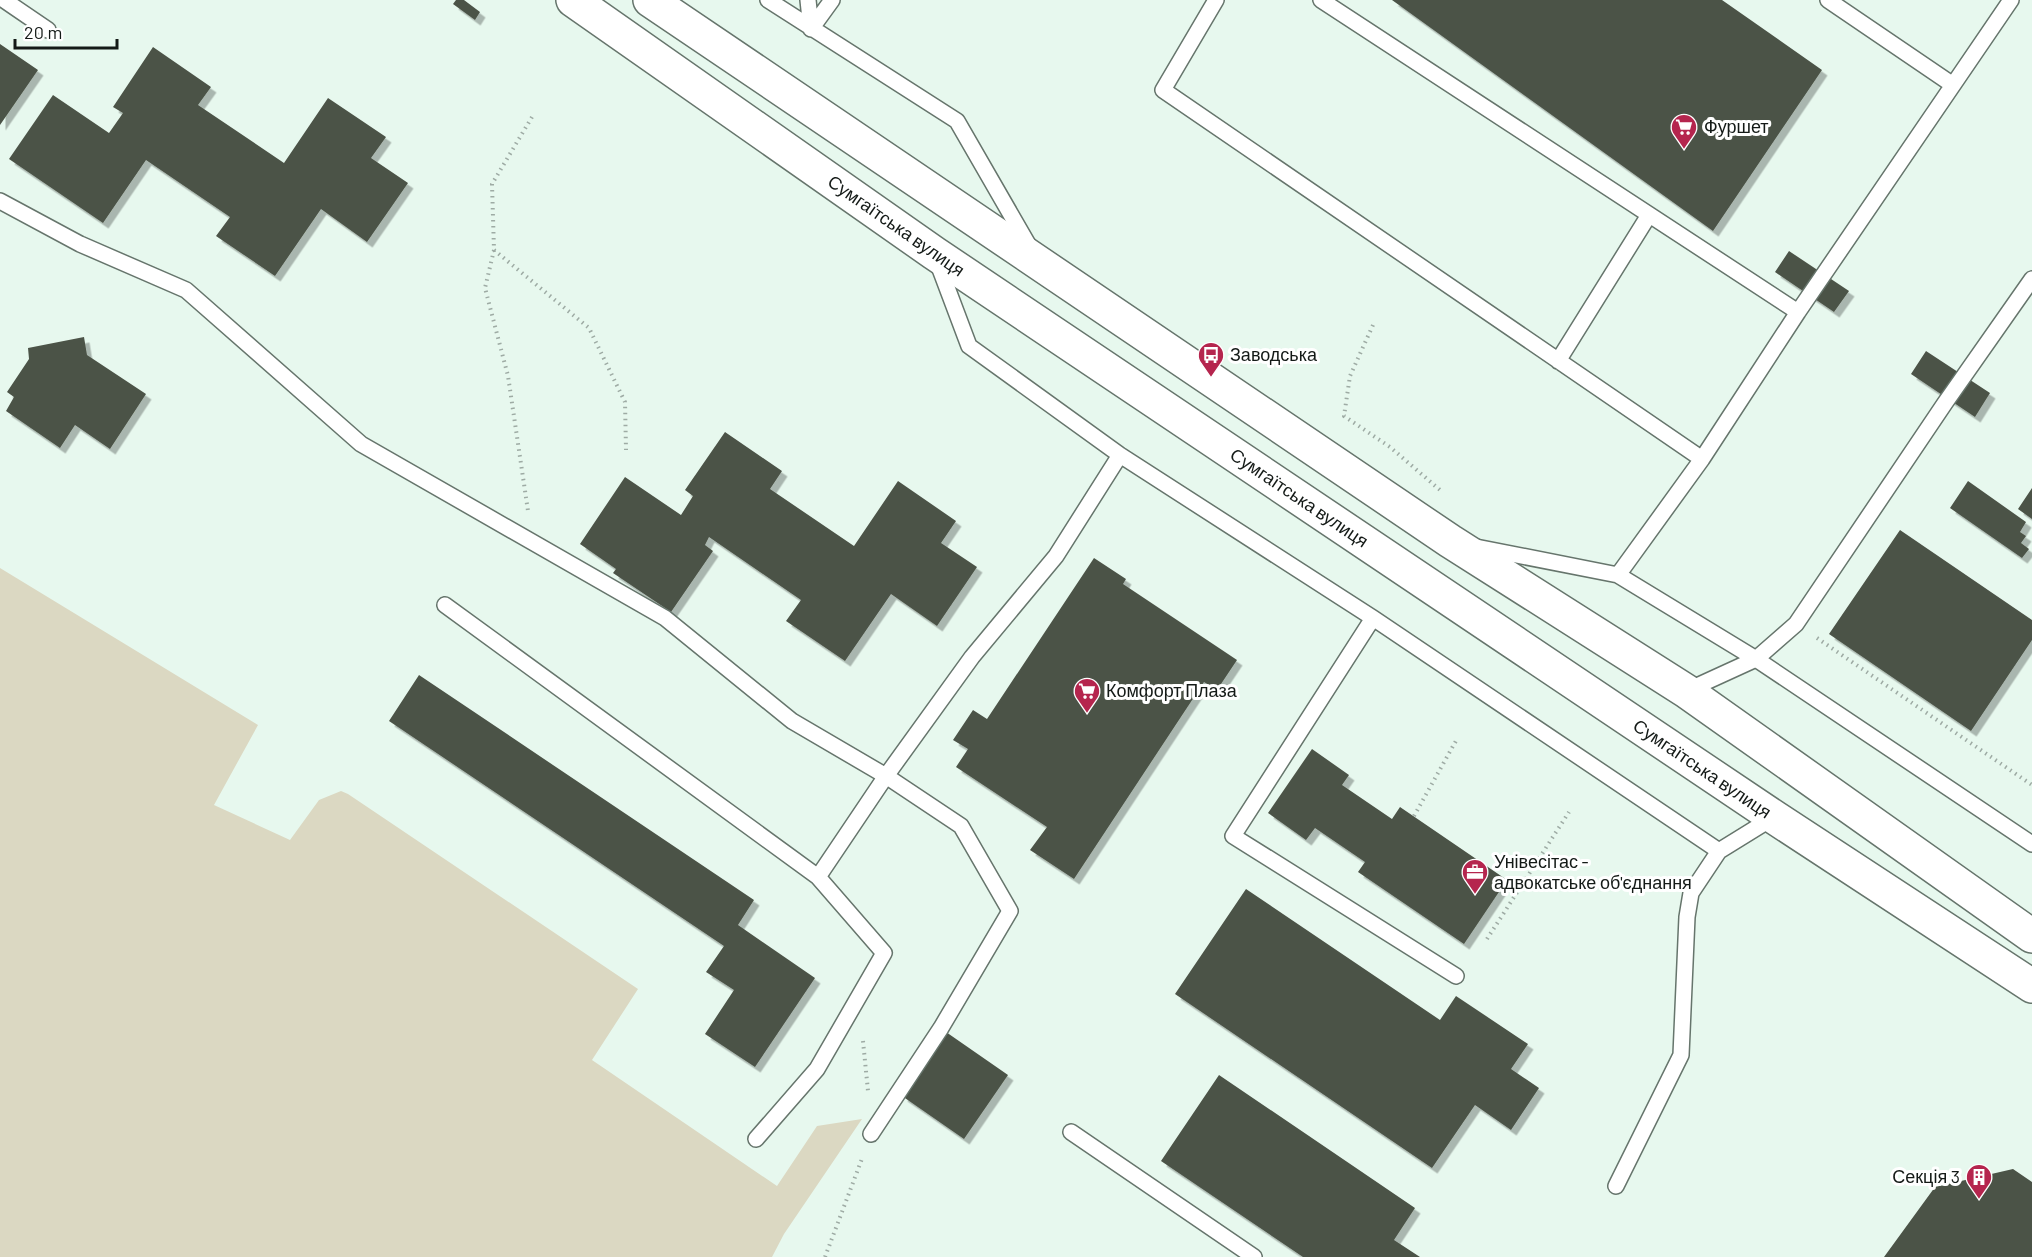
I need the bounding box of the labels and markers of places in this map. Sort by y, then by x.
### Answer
supermarket icon: Фуршет [1669,112,1699,150]
place label: Фуршет [1704,115,1769,137]
bus stop icon: Заводська [1196,340,1226,378]
place label: Заводська [1230,343,1318,365]
supermarket icon: Комфорт Плаза [1072,676,1102,714]
place label: Комфорт Плаза [1106,679,1238,701]
place label: Унівесітас - адвокатське об'єднання [1494,850,1692,893]
office icon: Унівесітас - адвокатське об'єднання [1460,857,1490,895]
building icon: Секція 3 [1964,1162,1994,1200]
place label: Секція 3 [1892,1165,1960,1187]

